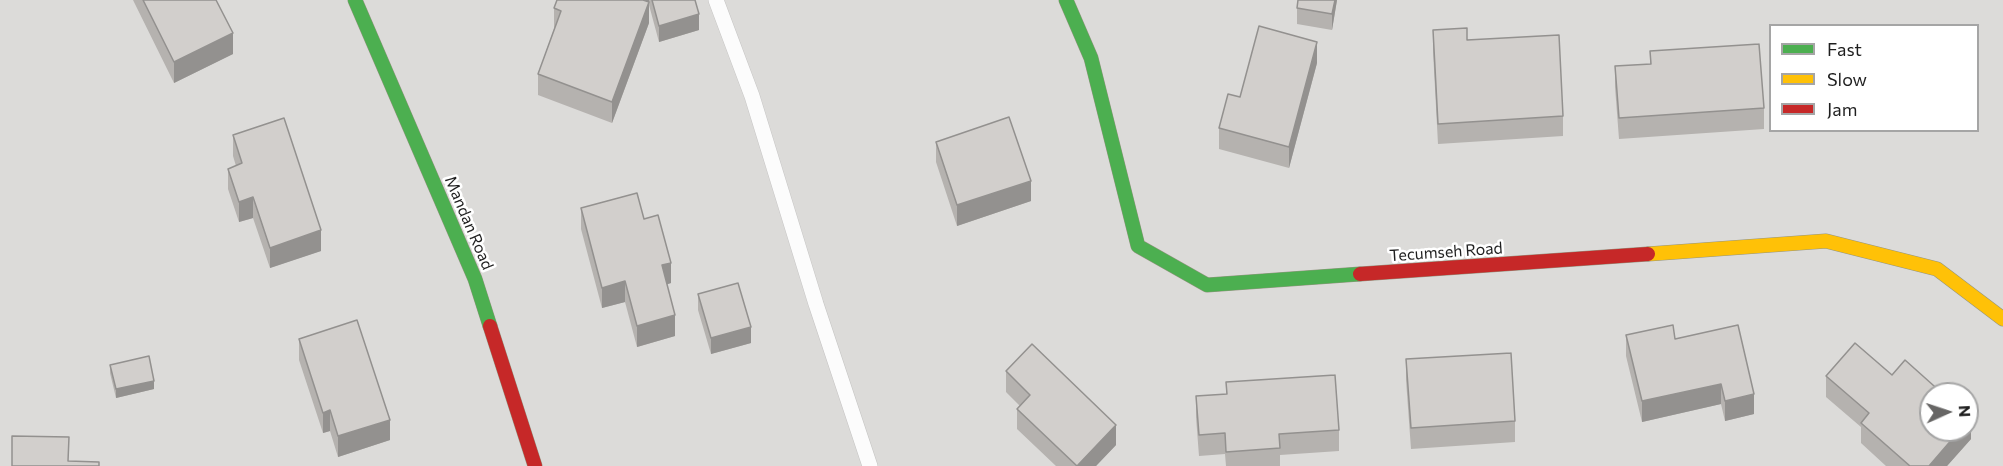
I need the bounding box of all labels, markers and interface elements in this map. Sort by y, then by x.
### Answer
legend [1769,24,1979,132]
text: Fast [1827,38,1862,60]
text: Slow [1827,68,1867,90]
text: Jam [1827,98,1857,120]
street label: Mandan Road [441,173,497,273]
street label: Tecumseh Road [1389,238,1503,266]
north arrow [1919,382,1979,442]
text: N [1956,405,1975,418]

